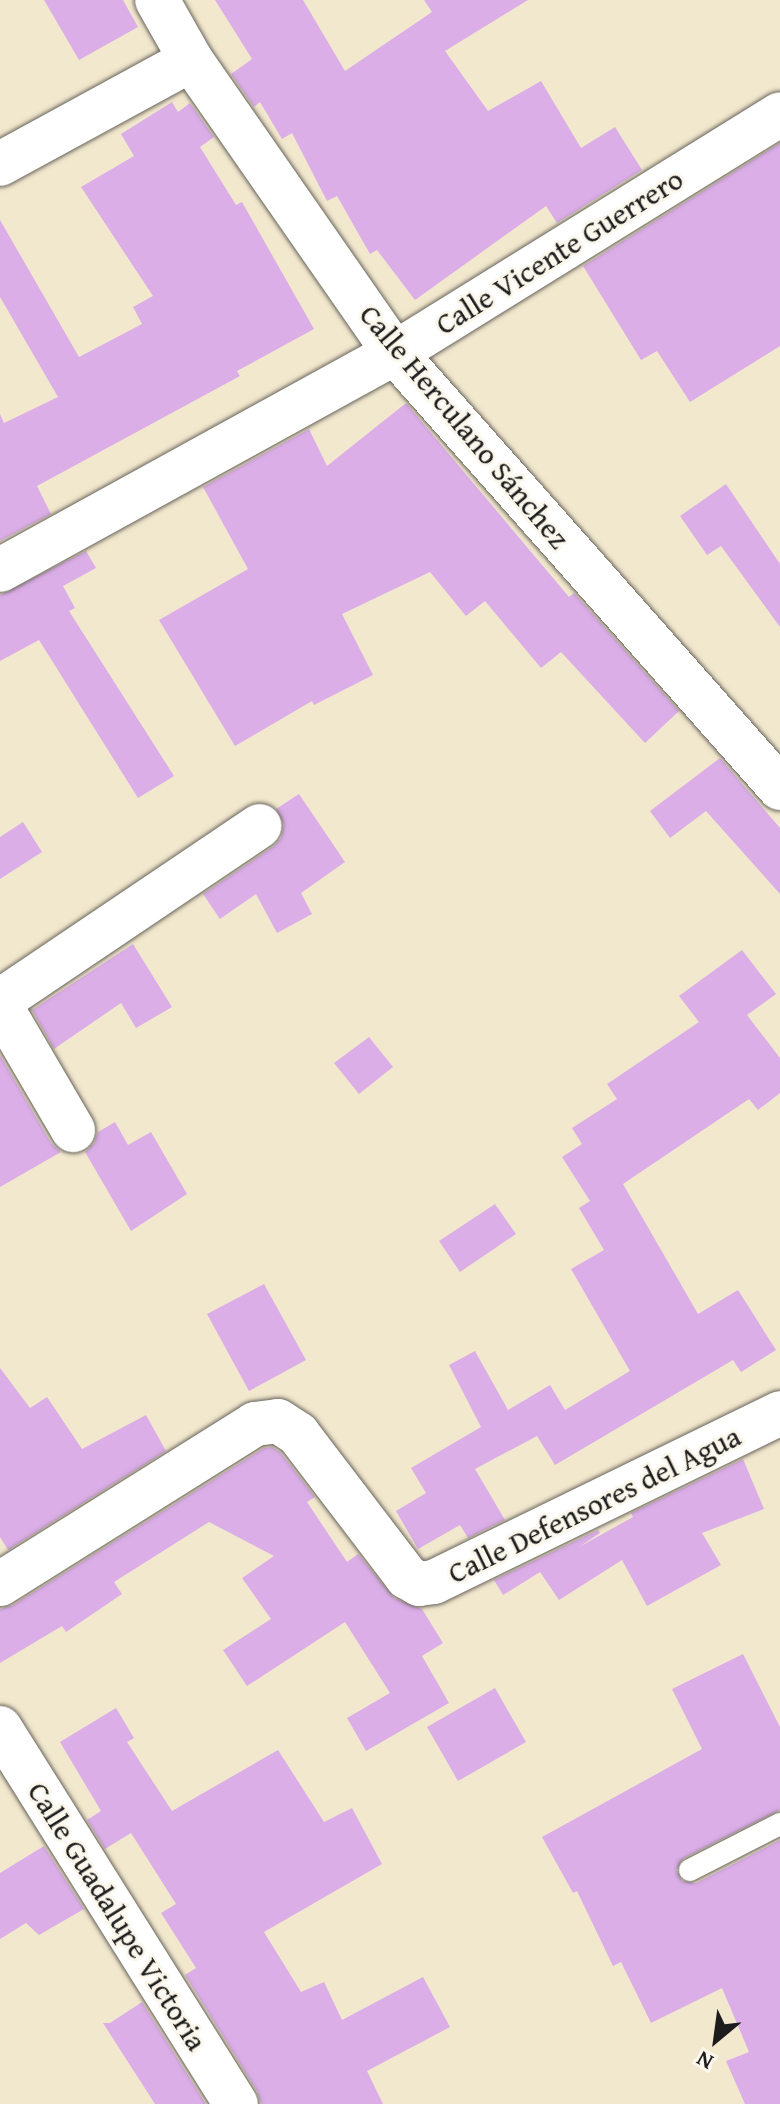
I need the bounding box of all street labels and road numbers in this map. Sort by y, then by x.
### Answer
street label: Calle Vicente Guerrero [429,160,689,342]
street label: Calle Herculano Sánchez [352,297,578,555]
street label: Calle Defensores del Agua [442,1417,746,1591]
street label: Calle Guadalupe Victoria [21,1775,215,2057]

